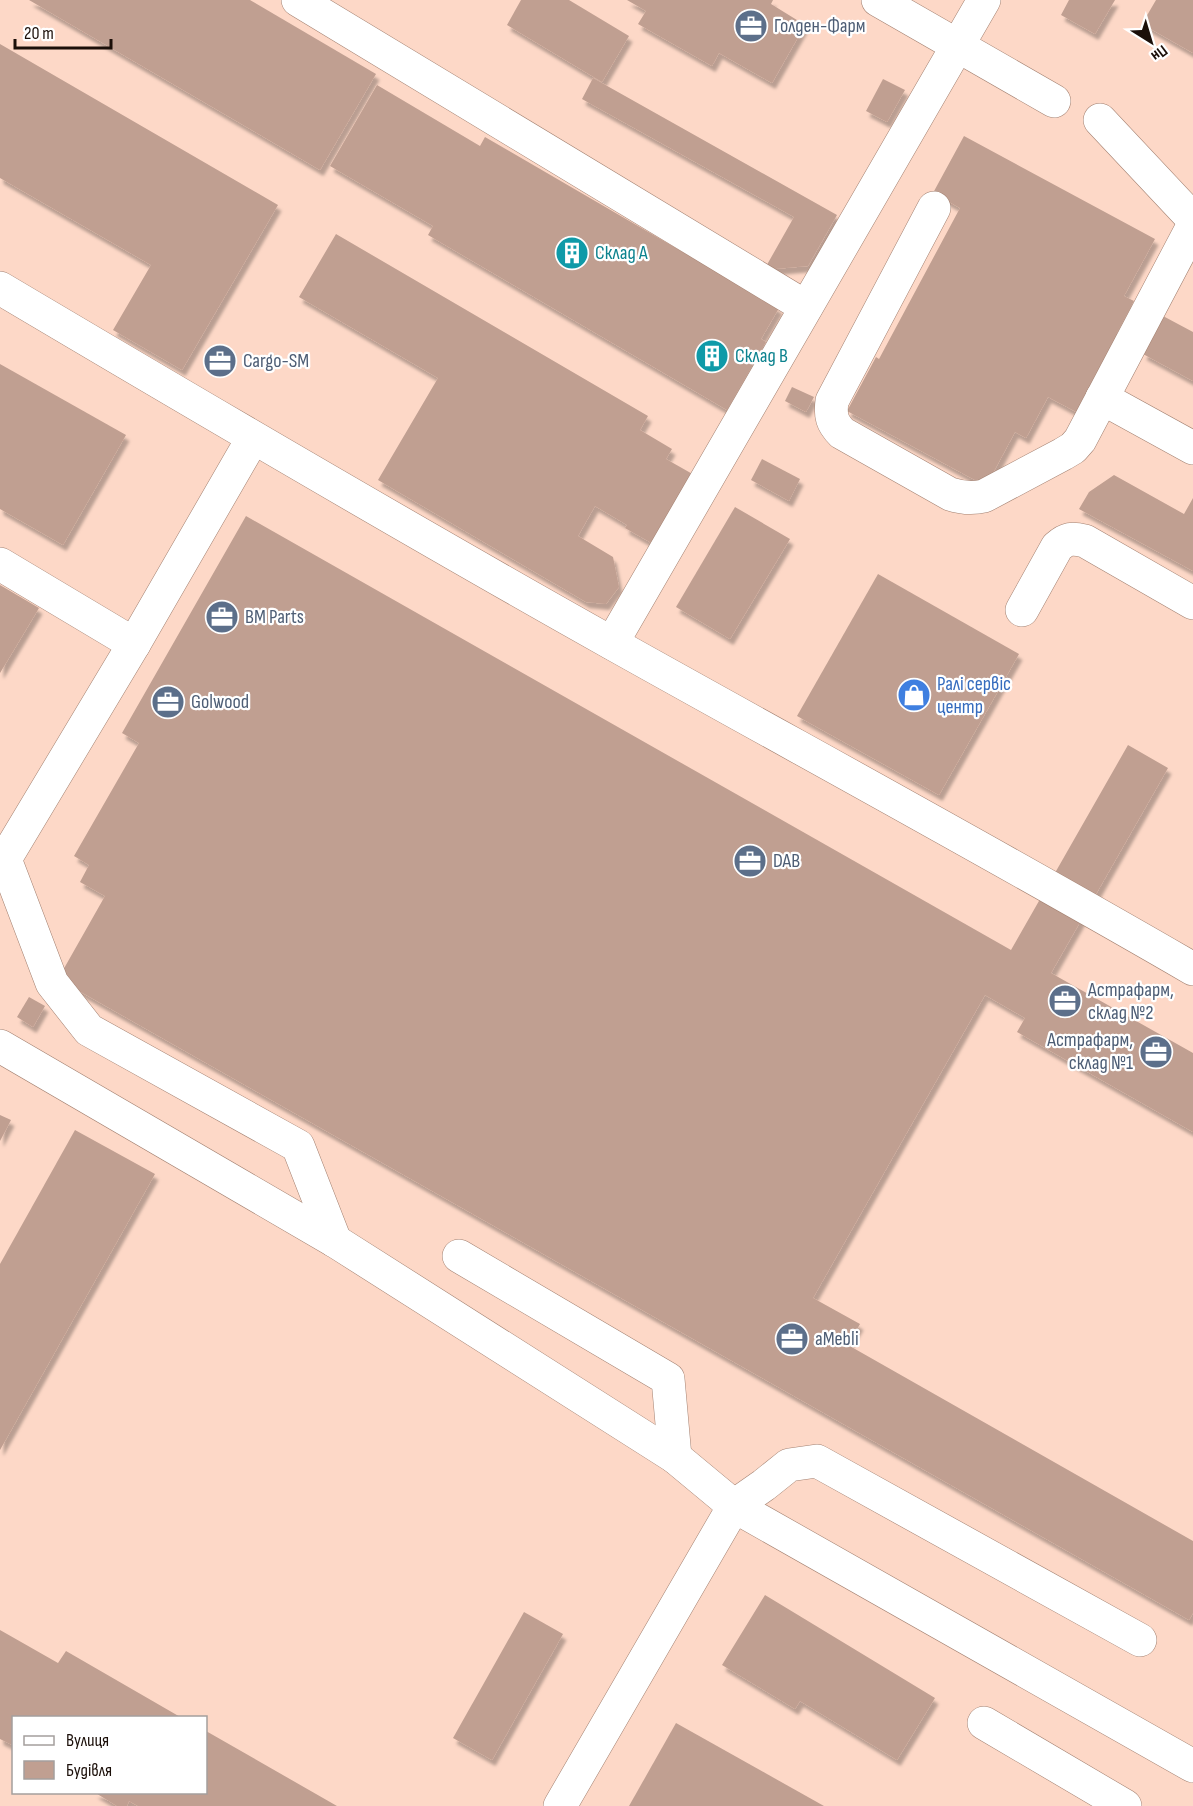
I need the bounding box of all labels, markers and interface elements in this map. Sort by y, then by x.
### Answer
office icon: Голден-Фарм [733,8,769,44]
scale bar [15,12,111,50]
north arrow [1121,12,1181,72]
place label: Голден-Фарм [774,14,866,38]
text: 20 m [24,23,54,44]
text: Пн [1147,41,1171,65]
building icon: Склад A [554,235,590,271]
place label: Склад A [595,241,648,265]
building icon: Склад B [694,338,730,374]
office icon: Cargo-SM [202,343,238,379]
place label: Склад B [735,344,788,368]
place label: Cargo-SM [243,349,309,373]
office icon: BM Parts [204,599,240,635]
place label: BM Parts [245,605,304,629]
place label: Ралі сервіс центр [937,672,1011,719]
shop icon: Ралі сервіс центр [896,677,932,713]
office icon: Golwood [150,684,186,720]
place label: Golwood [191,690,249,714]
office icon: DAB [732,843,768,879]
place label: DAB [773,849,800,873]
place label: Астрафарм, склад №2 [1087,978,1174,1025]
office icon: Астрафарм, склад №2 [1047,983,1083,1019]
place label: Астрафарм, склад №1 [1046,1028,1133,1075]
office icon: Астрафарм, склад №1 [1138,1034,1174,1070]
office icon: aMebli [774,1321,810,1357]
place label: aMebli [815,1327,859,1351]
legend [12,1716,207,1794]
text: Вулиця [66,1730,109,1751]
text: Будівля [66,1760,112,1781]

